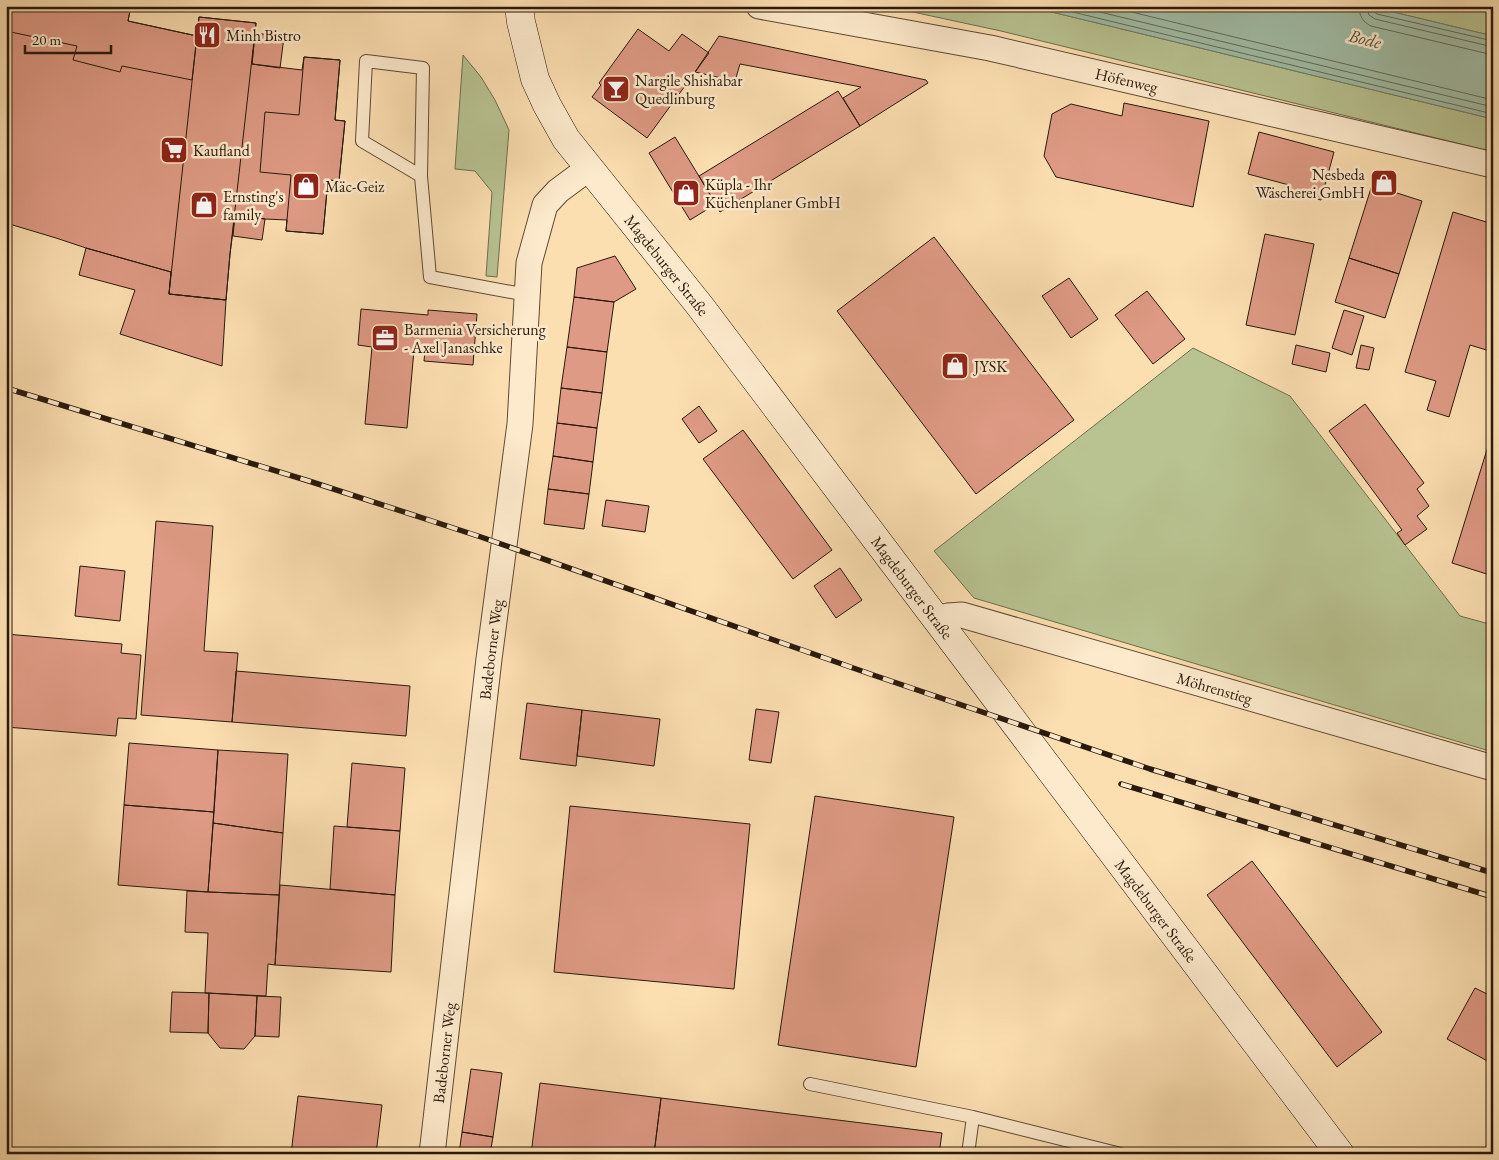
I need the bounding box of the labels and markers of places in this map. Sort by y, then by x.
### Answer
restaurant icon: Minh Bistro [192,20,222,50]
place label: Minh Bistro [226,25,301,46]
place label: Nargile Shishabar Quedlinburg [635,70,743,109]
bar icon: Nargile Shishabar Quedlinburg [601,74,631,104]
supermarket icon: Kaufland [159,135,189,165]
place label: Kaufland [193,140,251,161]
place label: Nesbeda Wäscherei GmbH [1255,164,1366,203]
shop icon: Nesbeda Wäscherei GmbH [1369,168,1399,198]
shop icon: Mäc-Geiz [291,171,321,201]
place label: Küpla - Ihr Küchenplaner GmbH [705,174,841,213]
place label: Mäc-Geiz [325,176,384,197]
shop icon: Küpla - Ihr Küchenplaner GmbH [671,178,701,208]
place label: Ernsting's family [223,186,284,225]
shop icon: Ernsting's family [189,190,219,220]
place label: Barmenia Versicherung - Axel Janaschke [404,319,547,358]
office icon: Barmenia Versicherung - Axel Janaschke [370,323,400,353]
shop icon: JYSK [940,351,970,381]
place label: JYSK [972,356,1008,377]

